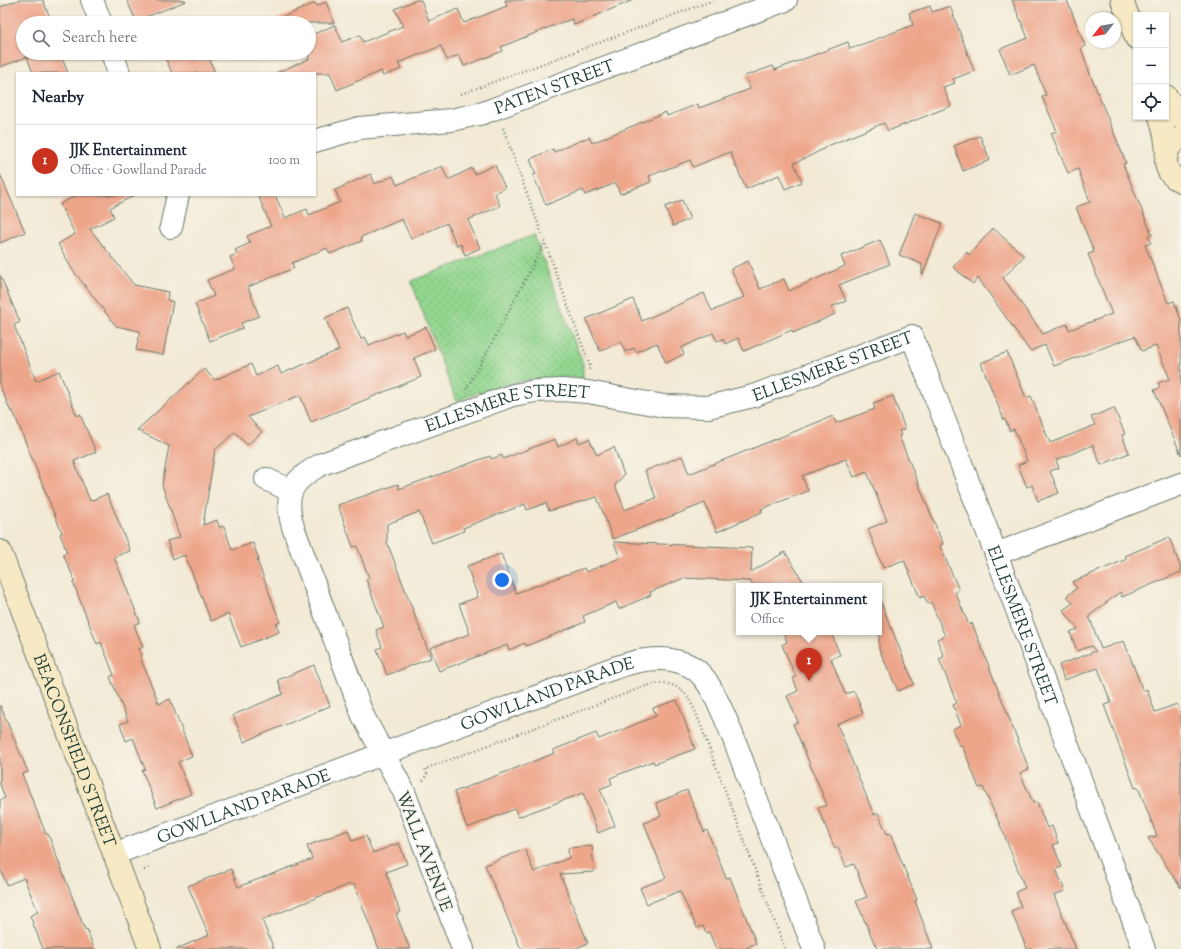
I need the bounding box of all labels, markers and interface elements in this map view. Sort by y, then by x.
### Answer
north arrow [1085,12,1121,48]
map controls [1133,12,1169,120]
button: + [1133,12,1169,48]
search box [16,16,316,60]
icon: search [30,27,52,49]
text: Search here [62,28,137,49]
button: − [1133,48,1169,84]
street label: PATEN STREET [491,55,618,122]
button: locate [1133,84,1169,120]
text: Nearby [32,86,84,110]
text: JJK Entertainment [70,141,187,162]
text: 1 [43,152,47,170]
text: 100 m [268,152,300,170]
text: Office · Gowlland Parade [70,162,207,180]
street label: ELLESMERE STREET [750,327,917,409]
street label: ELLESMERE STREET [422,380,590,440]
street label: ELLESMERE STREET [980,543,1062,710]
your location [492,570,512,590]
popup [736,583,882,635]
text: JJK Entertainment [751,590,867,611]
text: Office [751,611,784,629]
pin: 1 [796,648,822,681]
street label: BEACONSFIELD STREET [26,651,121,851]
street label: GOWLLAND PARADE [457,652,637,738]
street label: GOWLLAND PARADE [154,764,334,851]
street label: WALL AVENUE [389,788,457,916]

